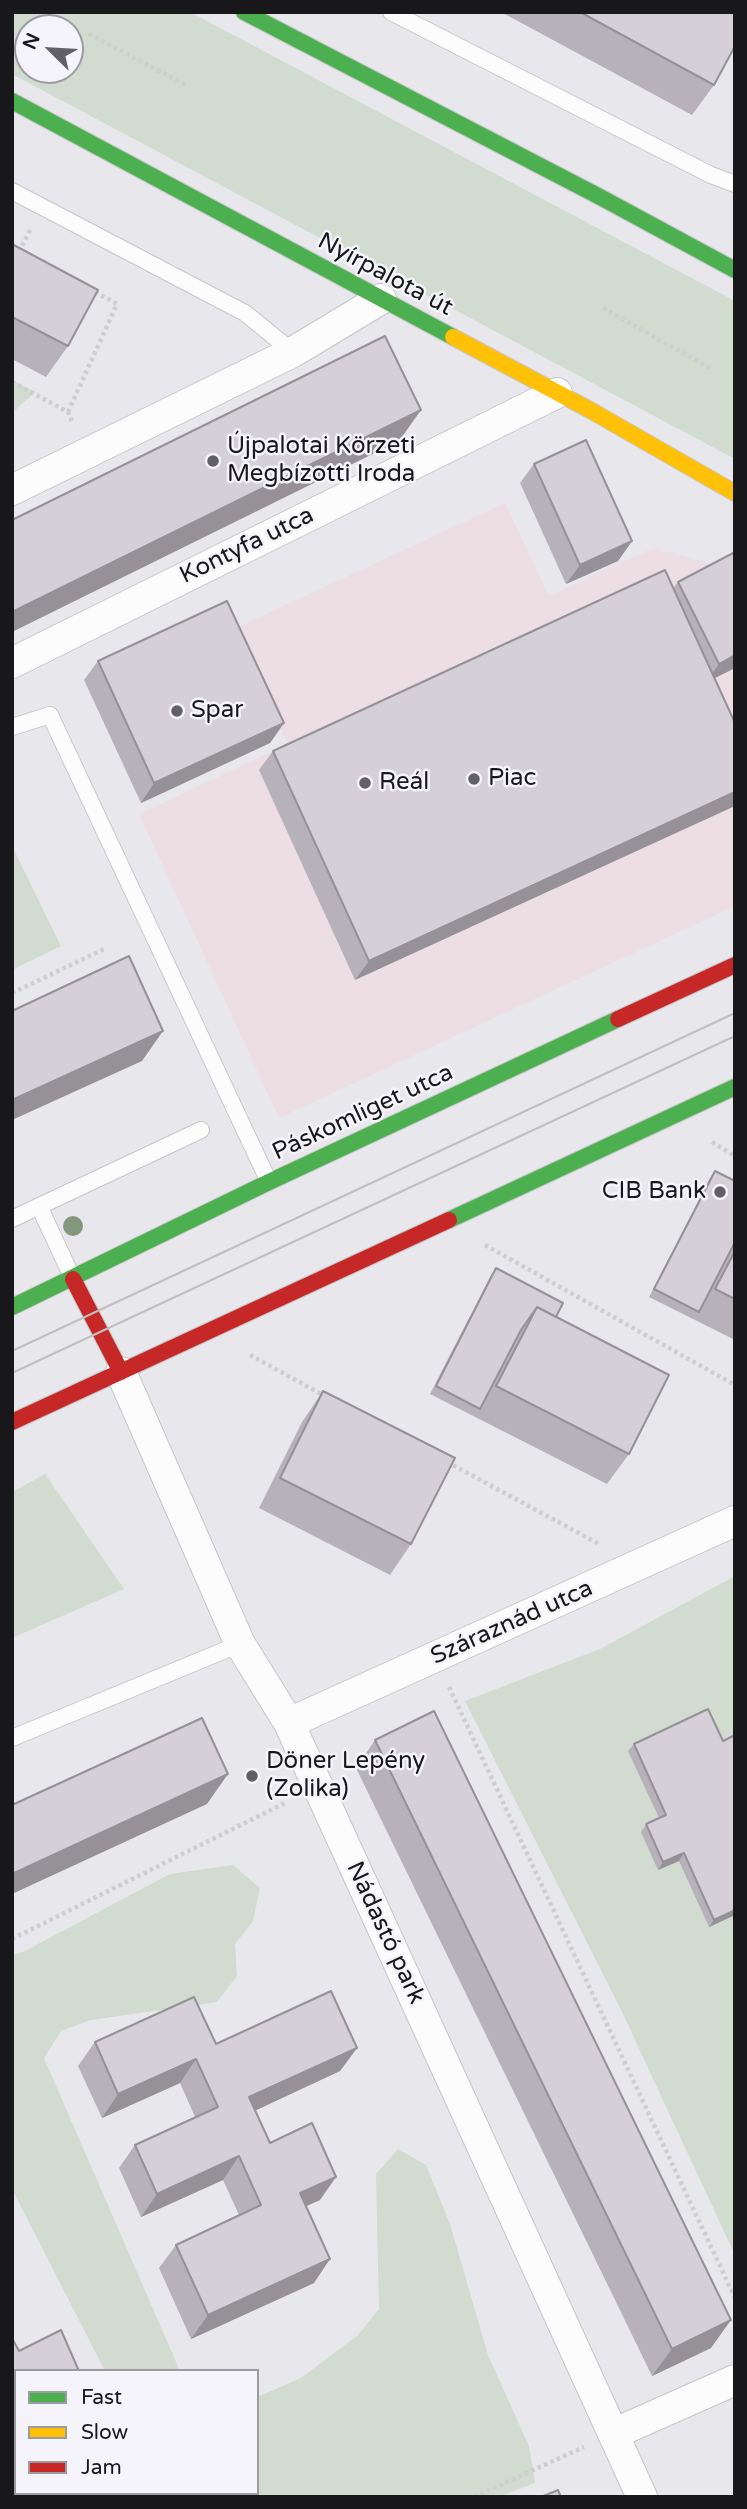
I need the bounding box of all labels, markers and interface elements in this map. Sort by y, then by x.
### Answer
north arrow [14,14,84,84]
text: N [18,30,45,53]
street label: Nyírpalota út [313,227,457,323]
place label: Újpalotai Körzeti Megbízotti Iroda [227,433,415,489]
marker: Újpalotai Körzeti Megbízotti Iroda [205,453,221,469]
street label: Kontyfa utca [175,501,319,591]
place label: Spar [191,697,243,725]
marker: Spar [169,703,185,719]
place label: Piac [488,765,536,793]
place label: Reál [379,769,429,797]
marker: Piac [466,771,482,787]
marker: Reál [357,775,373,791]
street label: Páskomliget utca [268,1059,458,1167]
place label: CIB Bank [602,1178,706,1206]
marker: CIB Bank [712,1184,728,1200]
street label: Száraznád utca [427,1574,597,1672]
place label: Döner Lepény (Zolika) [266,1748,425,1804]
marker: Döner Lepény (Zolika) [244,1768,260,1784]
street label: Nádastó park [340,1857,430,2009]
legend [14,2369,259,2495]
text: Fast [81,2385,122,2410]
text: Slow [81,2420,128,2445]
text: Jam [81,2455,122,2480]

